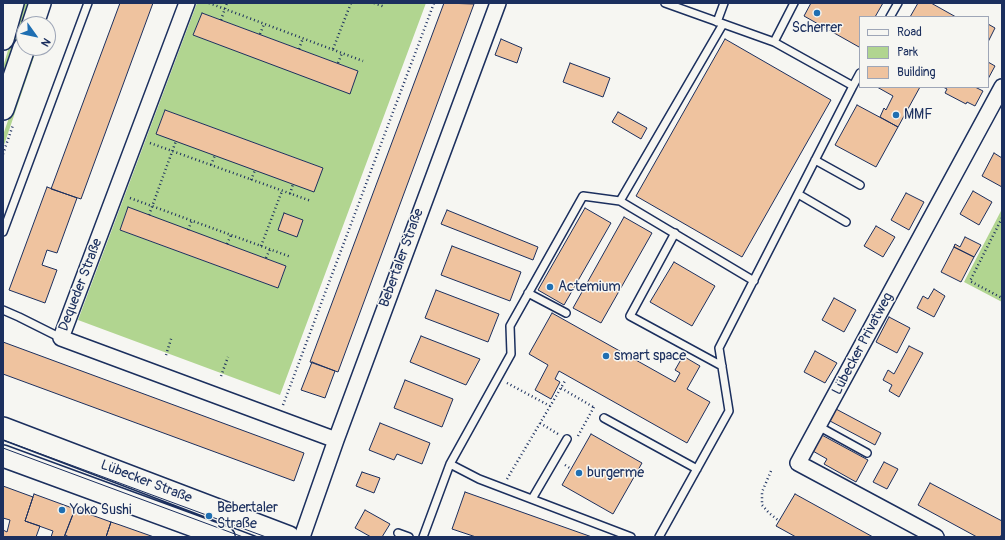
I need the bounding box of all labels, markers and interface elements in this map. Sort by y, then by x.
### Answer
marker: Scherrer [812,8,822,18]
north arrow [16,16,56,56]
legend [859,16,989,88]
place label: Scherrer [792,20,842,36]
text: Road [897,25,922,40]
text: N [38,36,53,49]
text: Park [897,45,918,60]
text: Building [897,65,936,80]
place label: MMF [904,107,933,123]
marker: MMF [891,110,901,120]
street label: Bebertaler Straße [376,206,428,310]
street label: Dequeder Straße [56,236,106,334]
place label: Actemium [558,279,621,295]
marker: Actemium [545,282,555,292]
street label: Lübecker Privatweg [829,290,897,398]
place label: smart space [614,348,686,364]
marker: smart space [601,351,611,361]
street label: Lübecker Straße [98,457,194,507]
place label: burgerme [587,465,644,481]
marker: burgerme [574,468,584,478]
place label: Bebertaler Straße [217,500,278,532]
place label: Yoko Sushi [70,502,131,518]
marker: Yoko Sushi [57,505,67,515]
marker: Bebertaler Straße [204,511,214,521]

